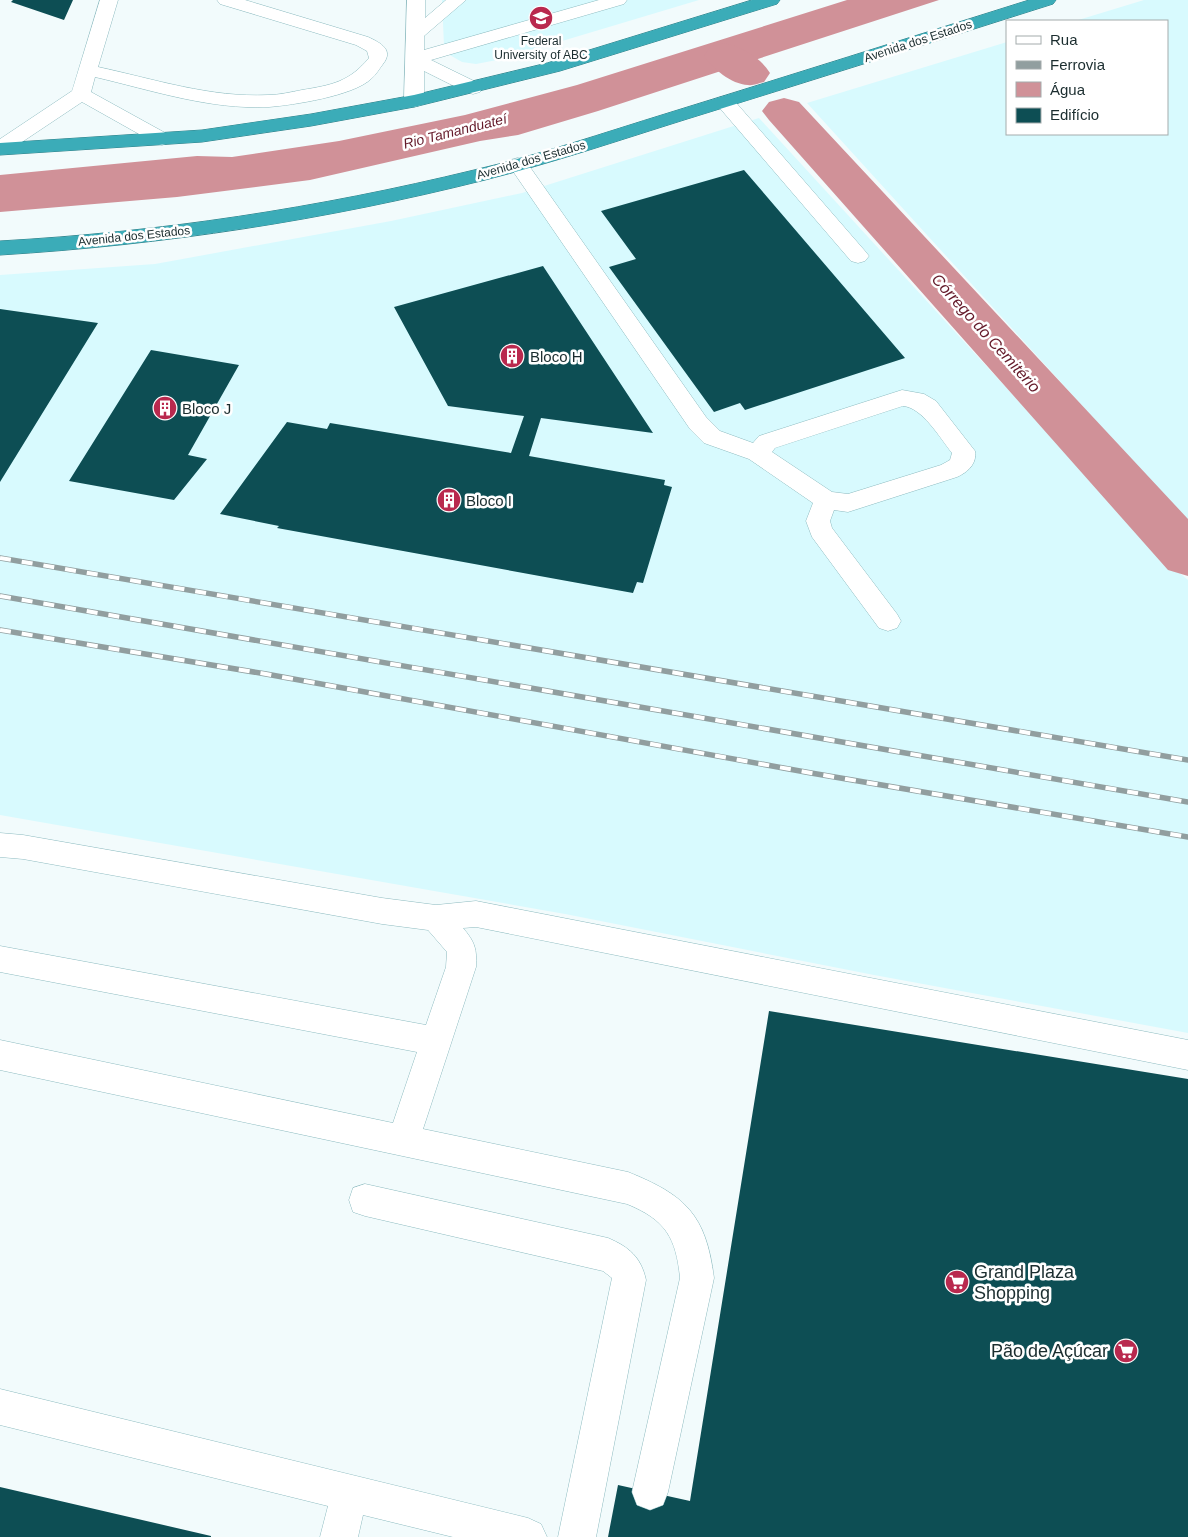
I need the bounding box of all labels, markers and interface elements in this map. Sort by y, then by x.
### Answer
school or university icon: Federal University of ABC [528,5,554,31]
street label: Avenida dos Estados [862,17,974,65]
legend [1006,20,1168,135]
text: Rua [1050,31,1078,48]
place label: Federal University of ABC [494,34,588,62]
text: Ferrovia [1050,56,1106,73]
text: Água [1050,81,1086,98]
text: Edifício [1050,106,1099,123]
water label: Rio Tamanduateí [402,110,510,152]
street label: Avenida dos Estados [475,138,587,182]
street label: Avenida dos Estados [77,223,191,249]
water label: Córrego do Cemitério [929,270,1044,396]
building icon: Bloco H [499,343,525,369]
place label: Bloco H [530,348,583,365]
building icon: Bloco J [152,395,178,421]
place label: Bloco J [182,400,231,417]
building icon: Bloco I [436,487,462,513]
place label: Bloco I [466,492,512,509]
place label: Grand Plaza Shopping [974,1262,1075,1303]
supermarket icon: Grand Plaza Shopping [944,1269,970,1295]
supermarket icon: Pão de Açúcar [1113,1338,1139,1364]
place label: Pão de Açúcar [991,1341,1108,1361]

